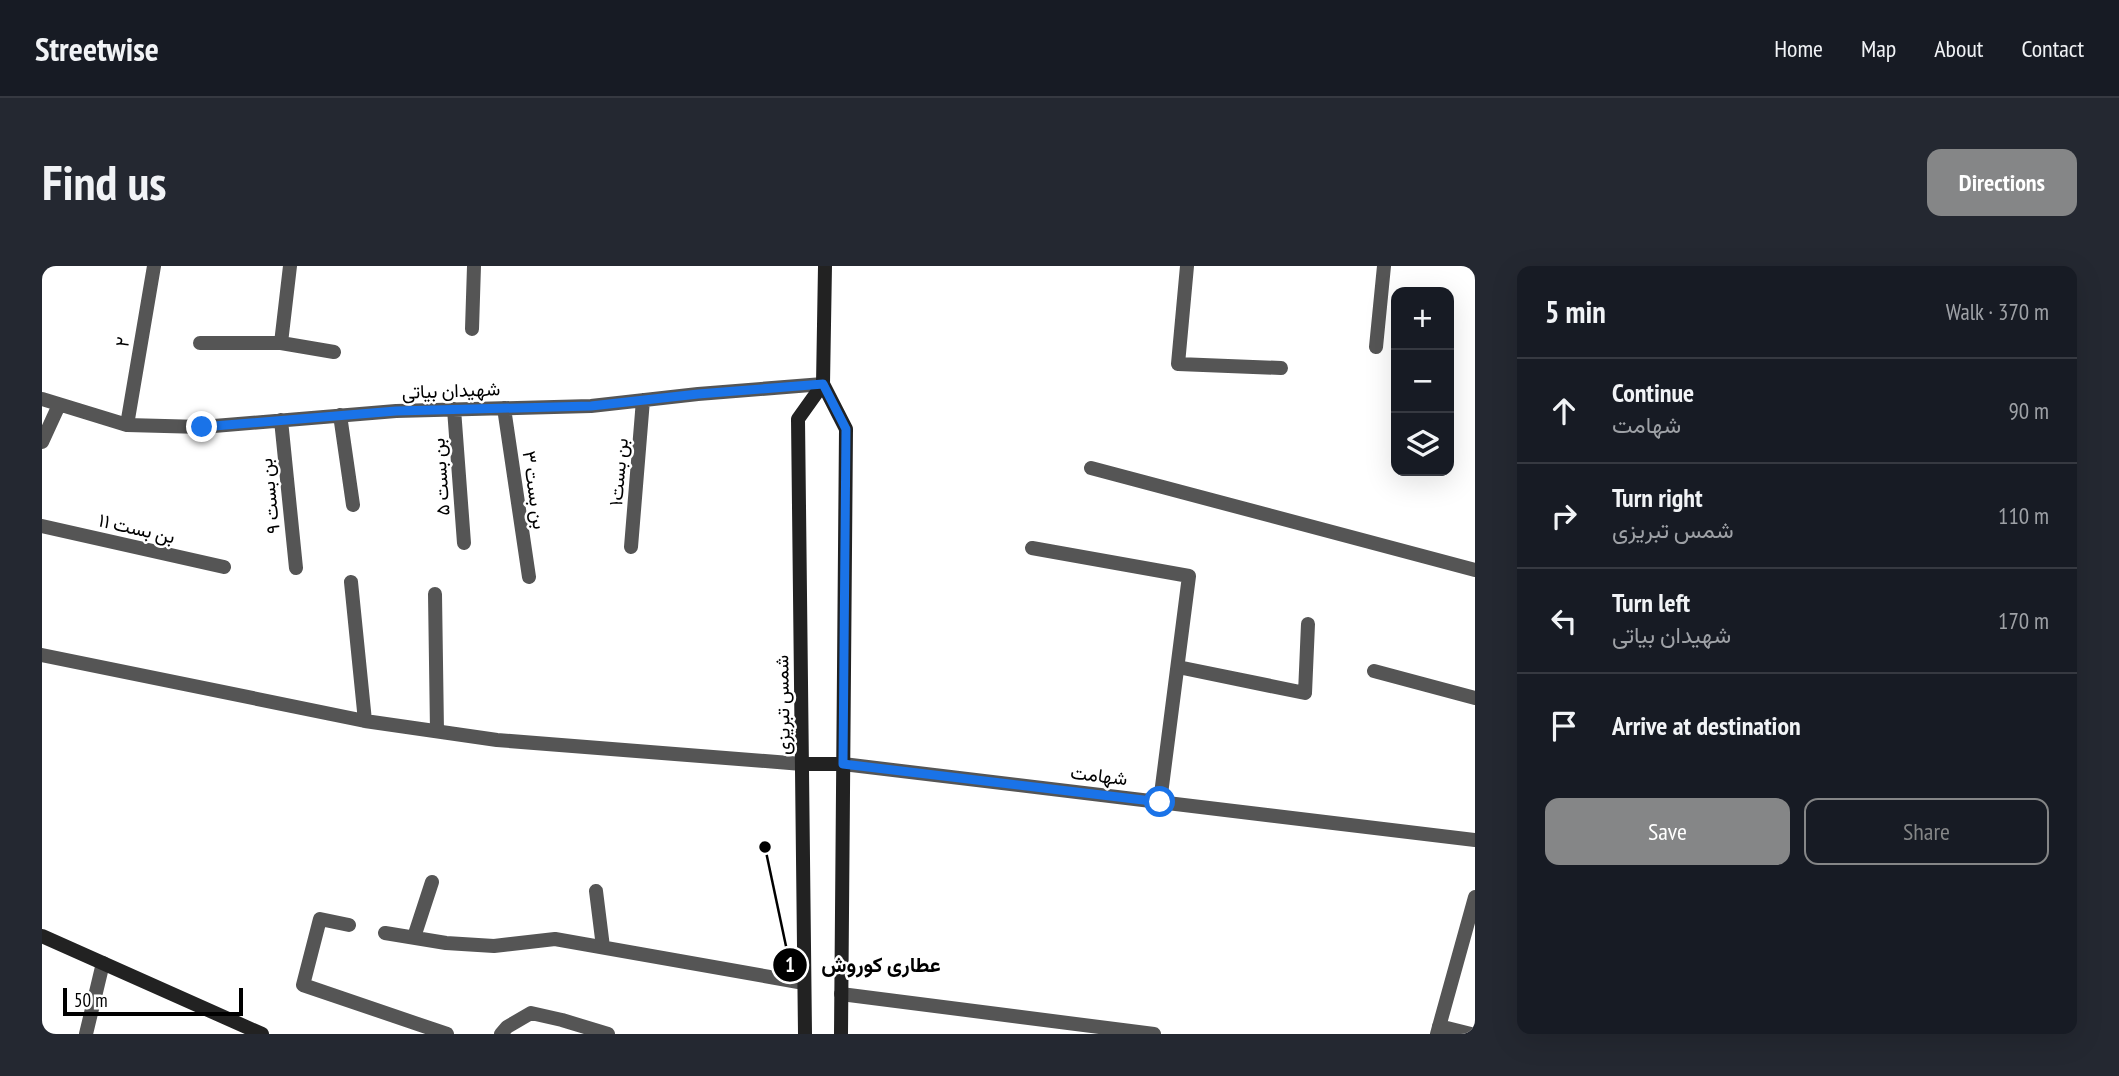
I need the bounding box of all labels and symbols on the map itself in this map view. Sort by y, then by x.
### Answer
street label: ۲ [109,335,135,349]
street label: شهیدان بیاتی [401,376,501,404]
route end [186,411,217,442]
street label: بن بست ۵ [425,437,455,517]
street label: بن بست۱ [603,437,633,507]
street label: بن بست ۳ [518,449,552,531]
street label: بن بست ۹ [253,457,285,535]
street label: بن بست ۱۱ [96,508,178,548]
street label: شمس تبریزی [769,655,795,755]
street label: شهامت [1069,760,1129,790]
route start [1144,786,1175,817]
callout: عطاری کوروش [772,944,955,986]
text: 1 [785,951,795,978]
text: عطاری کوروش [821,951,941,978]
scale bar [63,985,243,1017]

